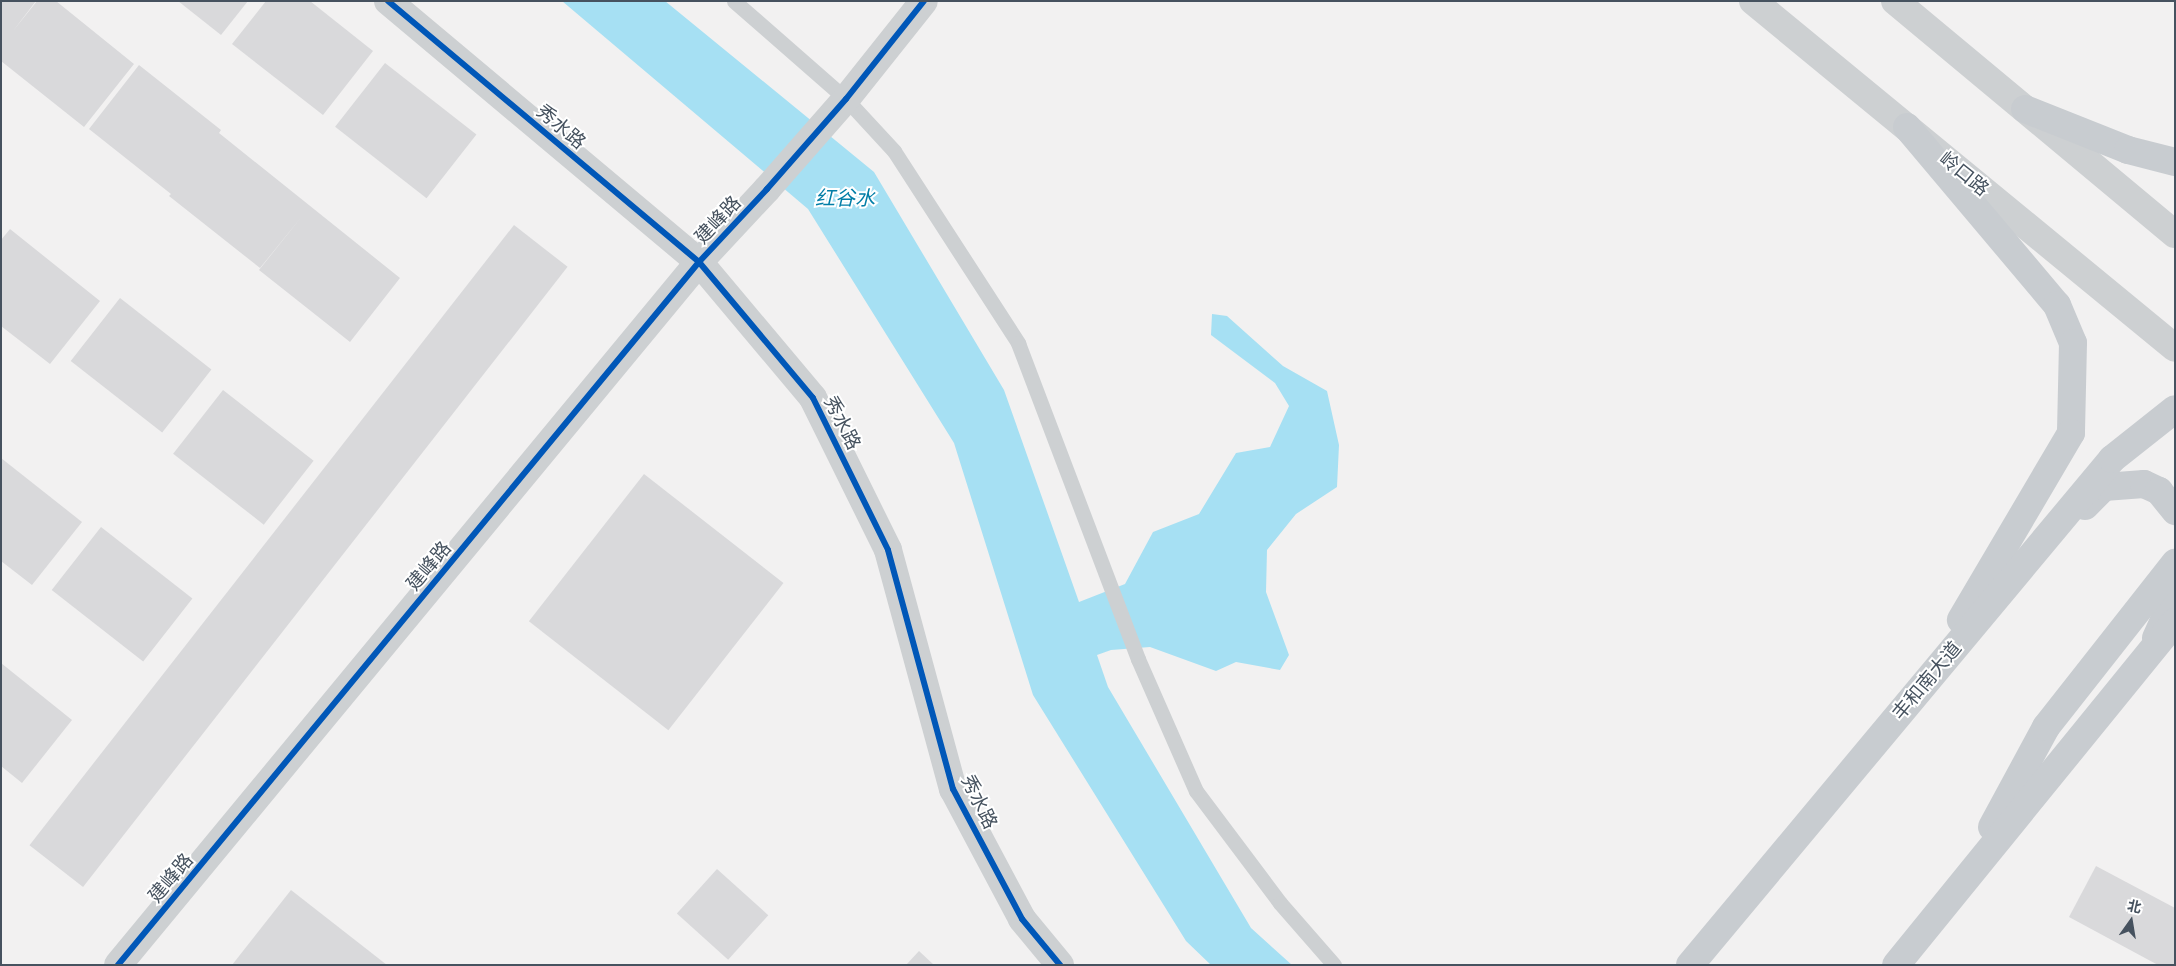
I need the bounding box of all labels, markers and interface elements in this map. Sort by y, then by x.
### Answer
street label: 秀水路 [532,100,590,154]
street label: 岭口路 [1935,147,1993,201]
water label: 红谷水 [815,186,875,210]
street label: 建峰路 [690,191,746,249]
street label: 秀水路 [819,392,865,454]
street label: 建峰路 [402,537,456,595]
street label: 丰和南大道 [1888,637,1966,725]
street label: 秀水路 [956,771,1002,833]
street label: 建峰路 [144,849,198,907]
text: 北 [2125,895,2143,918]
north arrow [2106,896,2156,946]

